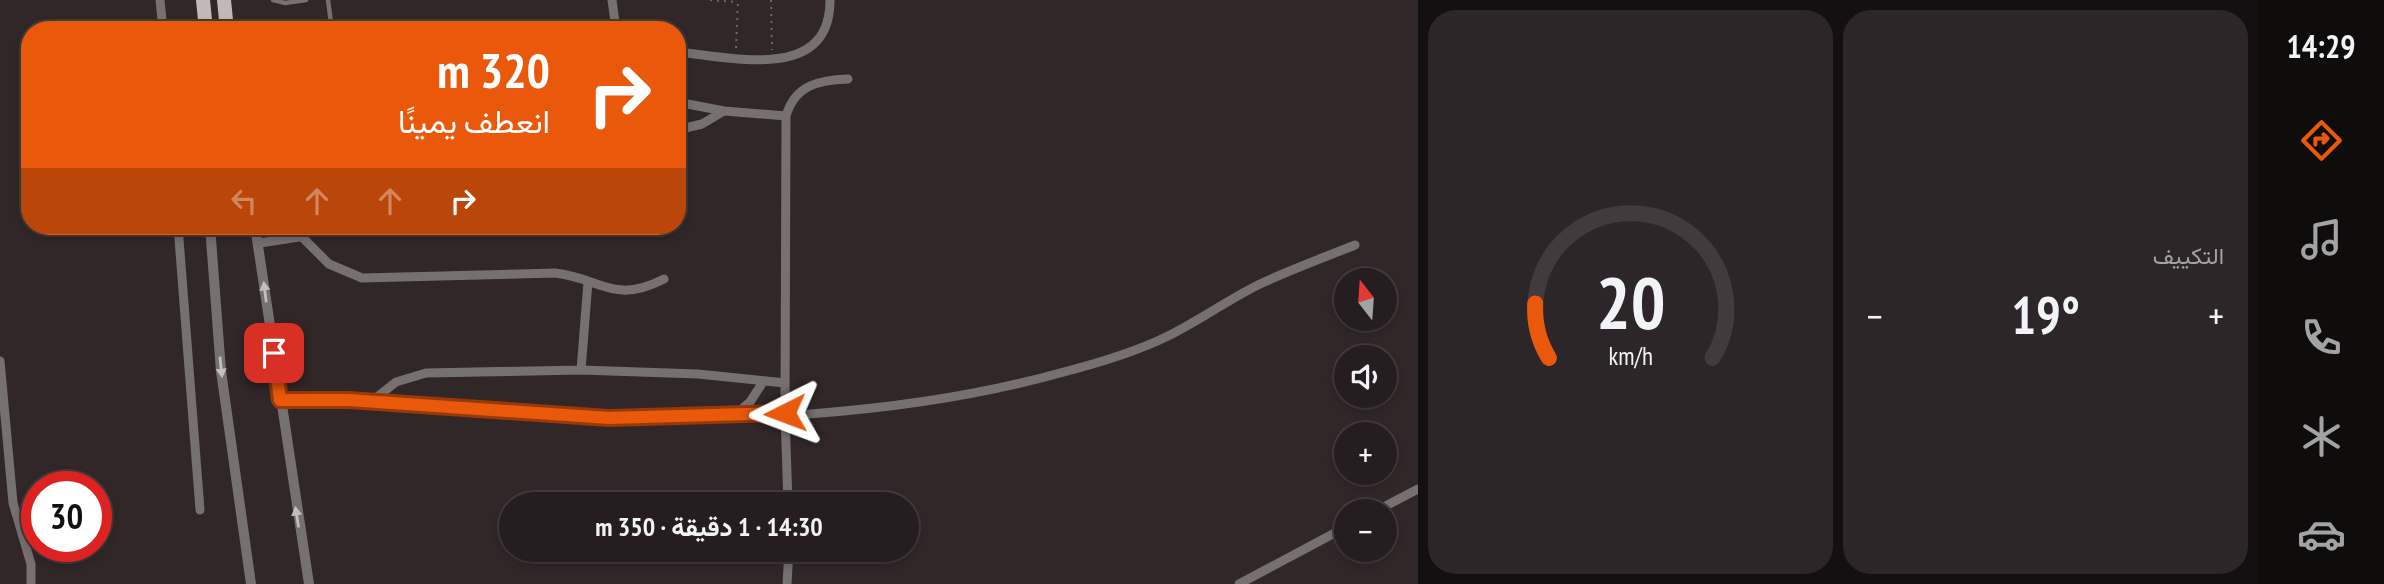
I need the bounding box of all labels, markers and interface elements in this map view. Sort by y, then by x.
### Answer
text: 14:29 [2286,25,2356,67]
text: 320 m [437,38,550,102]
icon: right [574,49,665,140]
text: انعطف يمينًا [398,100,550,142]
icon: directions [2297,116,2346,165]
icon: left [225,182,263,220]
icon: ahead [298,182,336,220]
icon: ahead [371,182,409,220]
icon: right [444,182,482,220]
icon: music [2297,215,2346,264]
text: التكييف [2153,241,2224,270]
text: 20 [1596,254,1665,348]
north arrow [1334,268,1396,331]
map controls [1334,268,1397,562]
one-way arrow [260,280,271,302]
text: 19° [2011,281,2080,348]
text: − [1867,291,1883,340]
text: + [2208,291,2224,340]
icon: phone [2297,313,2346,362]
pin [244,323,304,383]
icon: arrive [255,334,293,372]
text: km/h [1608,340,1653,372]
button: sound [1334,345,1397,408]
one-way arrow [216,356,227,378]
position arrow [748,376,822,450]
icon: climate [2297,412,2346,461]
button: + [1334,422,1397,485]
speed limit sign: 30 [21,471,112,562]
button: − [1334,499,1397,562]
one-way arrow [291,506,302,528]
text: 14:30 · 1 دقيقة · 350 m [595,510,823,543]
icon: car [2297,510,2346,559]

